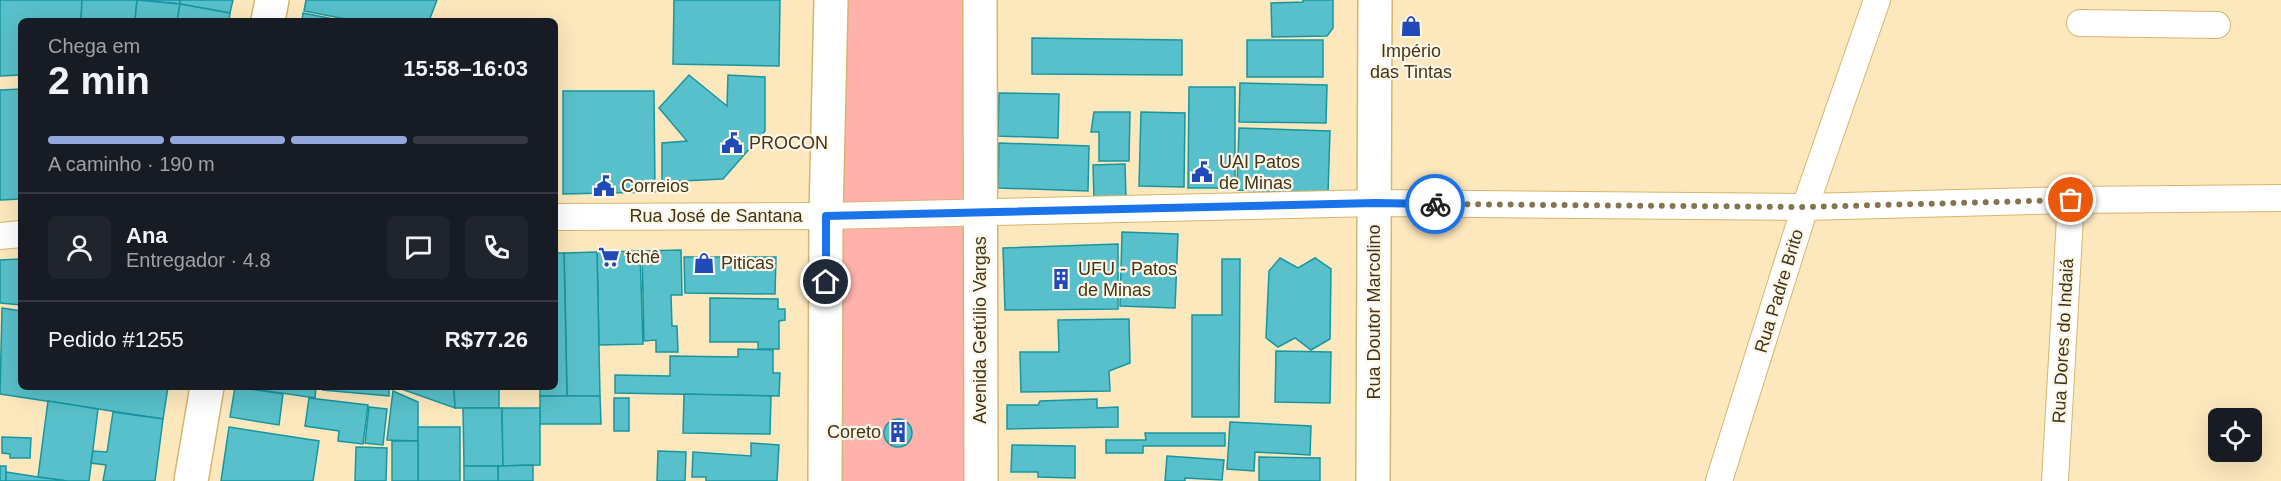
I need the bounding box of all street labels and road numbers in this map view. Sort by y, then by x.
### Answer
street label: Rua José de Santana [629,206,804,226]
street label: Rua Doutor Marcolino [1364,224,1384,400]
street label: Rua Padre Brito [1751,227,1807,355]
street label: Avenida Getúlio Vargas [970,236,990,424]
street label: Rua Dores do Indaiá [2049,257,2077,424]

